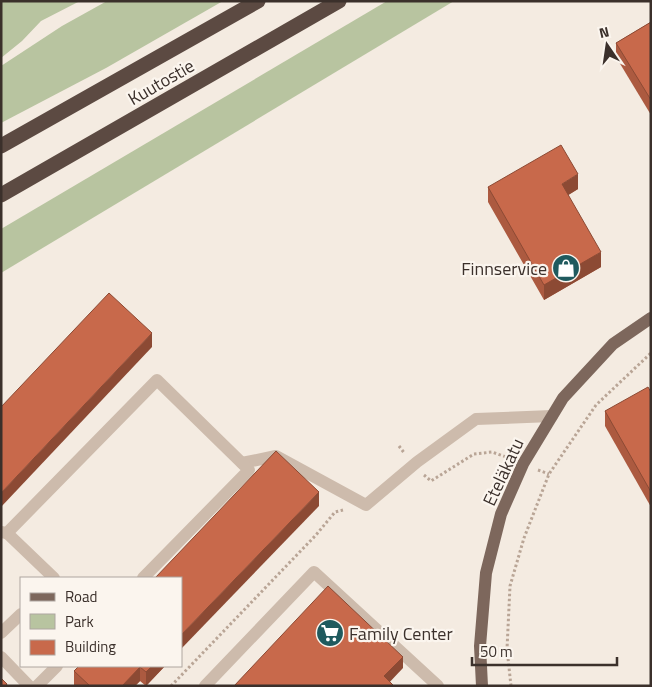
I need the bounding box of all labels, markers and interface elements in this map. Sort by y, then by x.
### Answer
north arrow [582,20,632,70]
text: N [597,21,611,43]
street label: Kuutostie [123,52,199,112]
shop icon: Finnservice [551,253,581,283]
place label: Finnservice [461,255,547,282]
street label: Eteläkatu [476,434,530,510]
legend [20,577,182,667]
text: Road [65,585,97,608]
text: Park [65,610,94,633]
supermarket icon: Family Center [315,618,345,648]
place label: Family Center [349,620,453,647]
scale bar [472,634,617,666]
text: Building [65,635,116,658]
text: 50 m [480,640,513,663]

